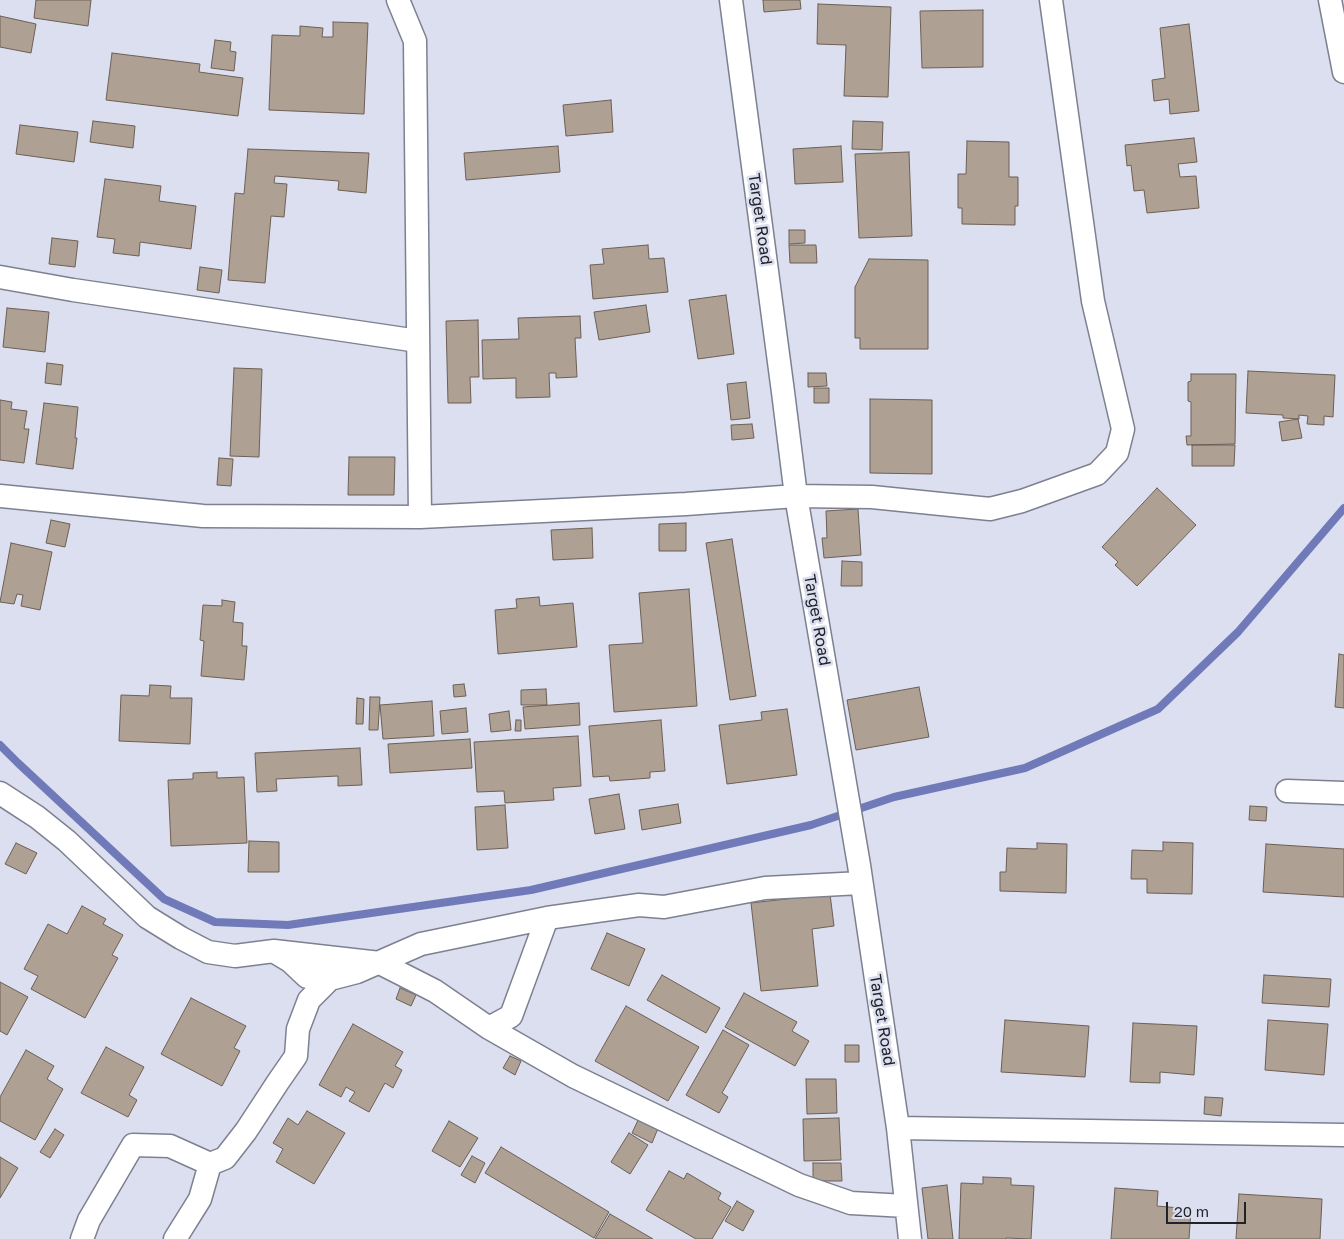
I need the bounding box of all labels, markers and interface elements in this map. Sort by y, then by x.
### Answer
street label: Target Road [744,172,776,266]
street label: Target Road [800,573,834,667]
street label: Target Road [865,973,899,1067]
scale bar [1169,1192,1249,1224]
text: 20 m [1174,1202,1209,1220]

